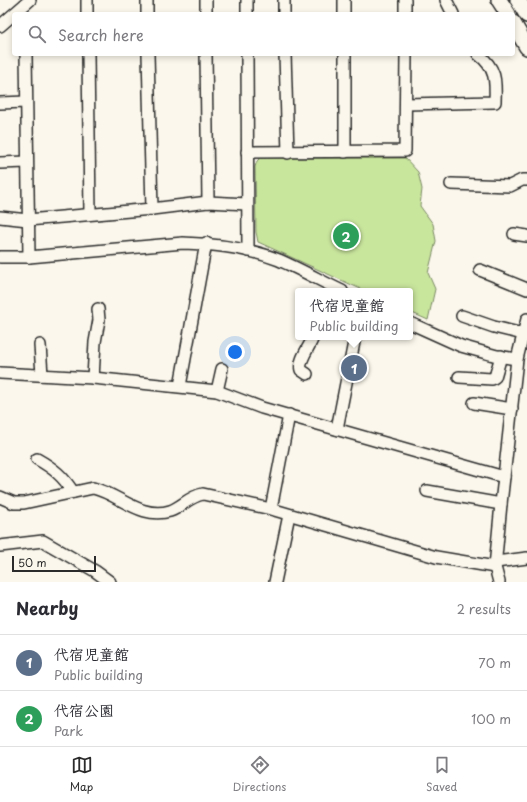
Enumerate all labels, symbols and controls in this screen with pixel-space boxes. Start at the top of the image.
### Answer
search box [12,12,515,56]
icon: search [26,23,48,45]
text: Search here [58,23,144,46]
pin: 2 [333,221,359,251]
popup [295,288,413,340]
text: 代宿児童館 [310,293,385,316]
text: Public building [310,316,399,335]
your location [225,342,245,362]
pin: 1 [341,353,367,383]
scale bar [12,554,96,573]
text: 50 m [18,554,47,571]
text: Nearby [16,595,78,621]
text: 2 results [457,599,511,618]
text: 代宿児童館 [54,642,129,665]
text: 1 [26,653,32,672]
text: 70 m [478,653,511,672]
text: Public building [54,665,143,684]
text: 代宿公園 [54,698,114,721]
text: 2 [24,709,34,728]
text: 100 m [471,709,511,728]
text: Park [54,721,83,740]
tab: Map [70,754,93,795]
tab: Directions [233,754,286,795]
tab: Saved [426,754,457,795]

